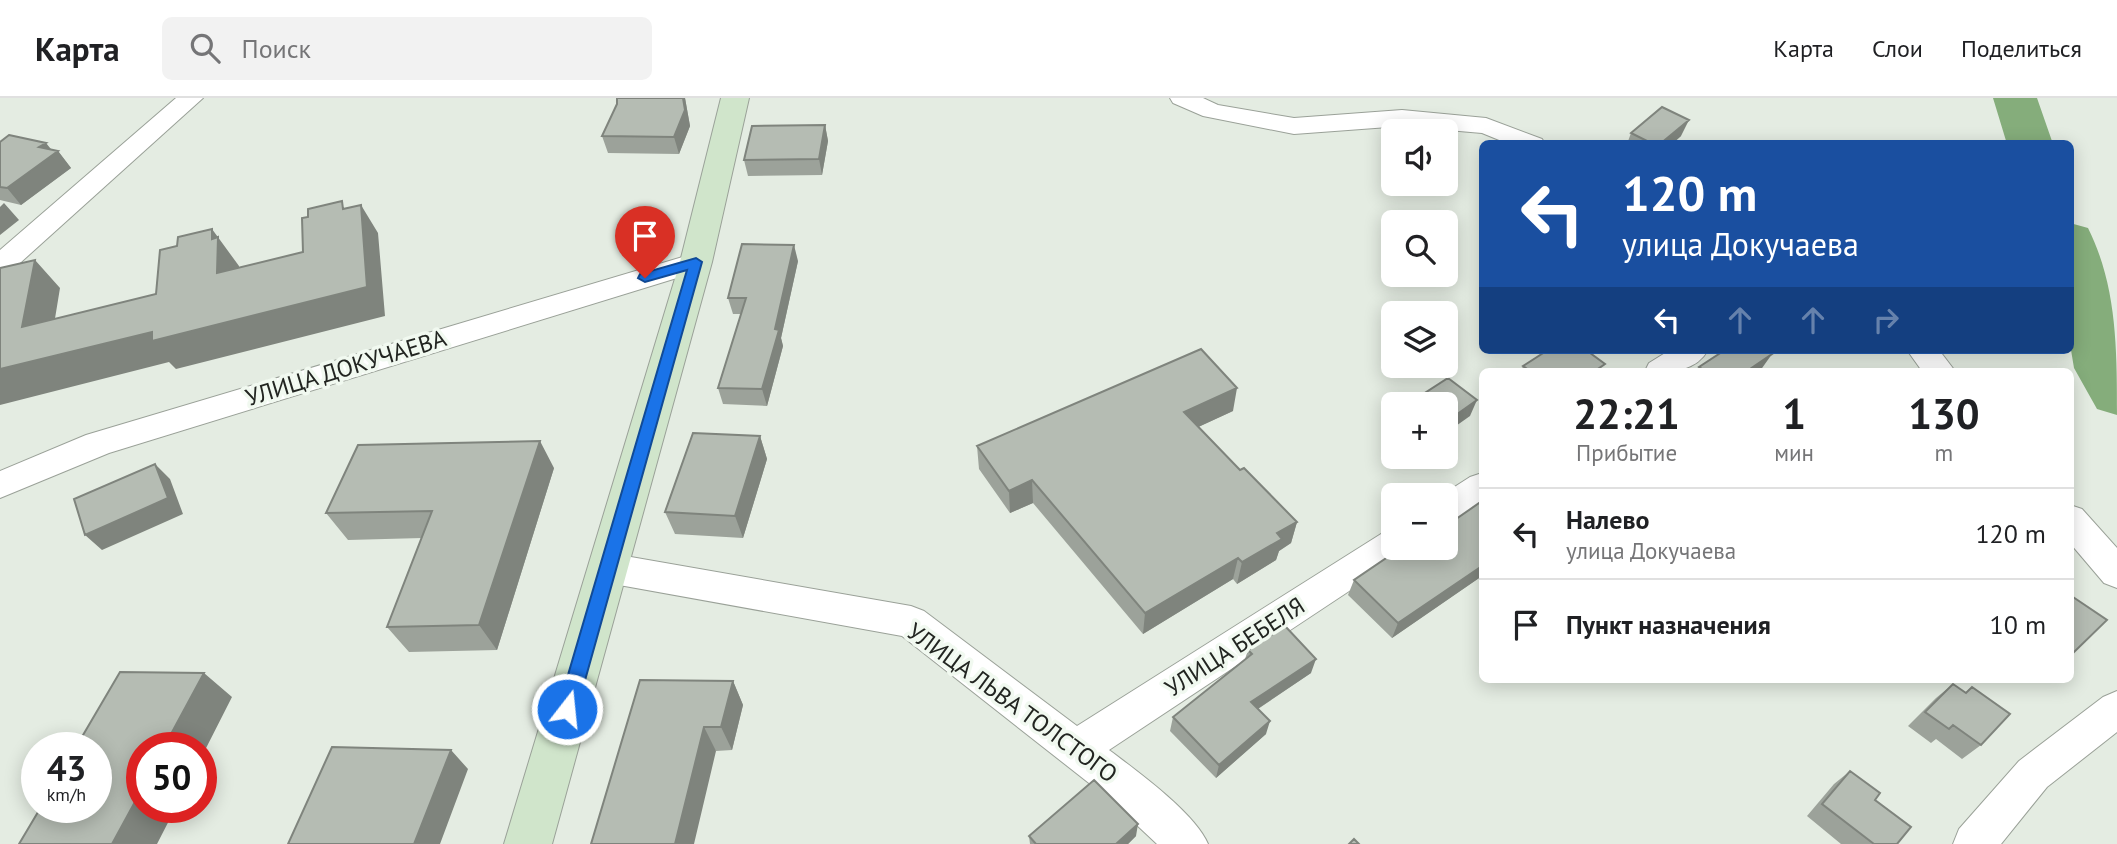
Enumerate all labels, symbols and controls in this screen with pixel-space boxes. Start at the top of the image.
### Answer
search box [162,17,652,80]
text: Карта [35,27,120,70]
icon: search [186,29,224,67]
text: Поиск [242,32,311,65]
text: Карта [1773,33,1834,64]
text: Слои [1872,33,1923,64]
text: Поделиться [1961,33,2082,64]
map controls [1381,119,1458,560]
button: sound [1381,119,1458,196]
text: 120 m [1622,161,1757,225]
icon: left [1507,168,1598,259]
pin [615,206,675,278]
button: search [1381,210,1458,287]
icon: arrive [626,217,664,255]
text: улица Докучаева [1622,223,1859,265]
button: layers [1381,301,1458,378]
icon: left [1648,301,1686,339]
icon: ahead [1721,301,1759,339]
icon: ahead [1794,301,1832,339]
icon: right [1867,301,1905,339]
street label: УЛИЦА ДОКУЧАЕВА [242,322,450,413]
text: 22:21 [1573,386,1680,441]
text: 1 [1782,386,1806,441]
text: 130 [1908,386,1980,441]
button: + [1381,392,1458,469]
text: Прибытие [1576,438,1677,467]
text: мин [1774,438,1814,467]
text: m [1935,438,1953,467]
button: − [1381,483,1458,560]
text: Налево [1566,503,1650,536]
icon: left [1507,515,1545,553]
text: 120 m [1975,517,2046,550]
text: улица Докучаева [1566,536,1736,565]
street label: УЛИЦА БЕБЕЛЯ [1159,590,1311,703]
icon: arrive [1507,606,1545,644]
text: Пункт назначения [1566,608,1771,641]
text: 10 m [1990,608,2046,641]
street label: УЛИЦА ЛЬВА ТОЛСТОГО [901,616,1124,789]
position arrow [530,672,604,746]
speed limit sign: 50 [126,732,217,823]
text: 43 [47,745,86,791]
text: km/h [47,783,86,806]

